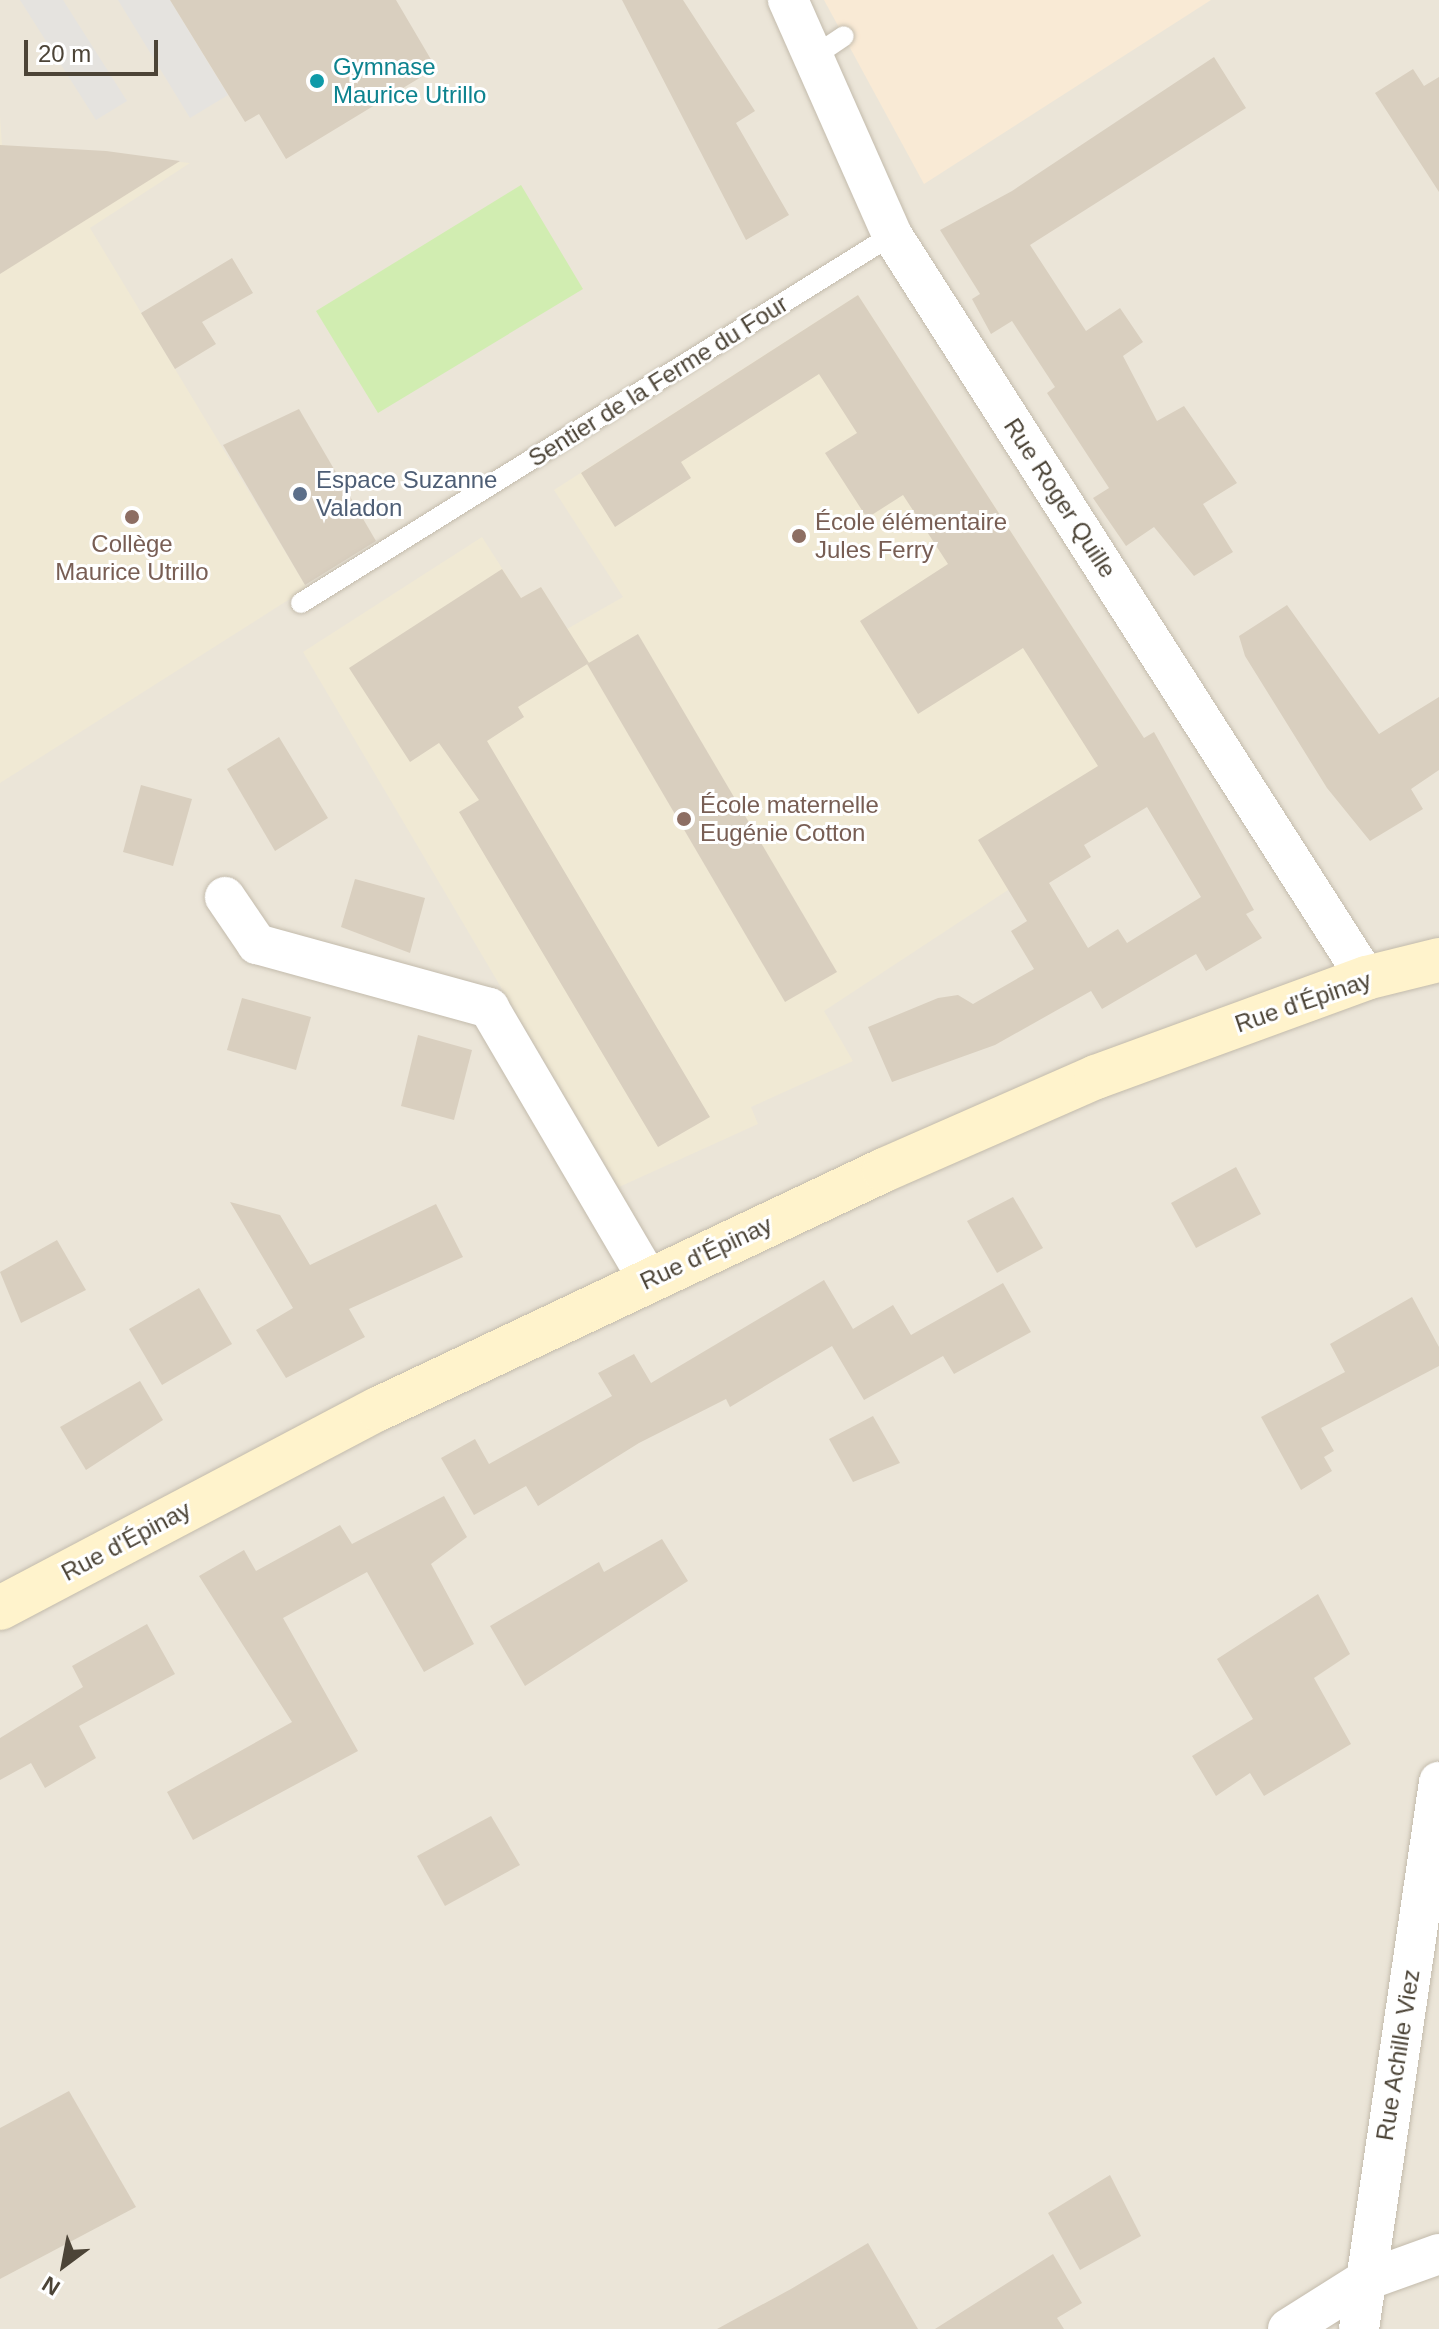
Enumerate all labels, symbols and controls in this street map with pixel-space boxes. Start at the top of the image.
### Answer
scale bar [28,24,162,74]
text: 20 m [38,40,91,67]
place label: Gymnase Maurice Utrillo [333,53,486,109]
marker: Gymnase Maurice Utrillo [308,72,326,90]
street label: Sentier de la Ferme du Four [523,289,793,473]
street label: Rue Roger Quille [998,413,1122,583]
place label: Espace Suzanne Valadon [316,466,497,522]
marker: Espace Suzanne Valadon [291,485,309,503]
marker: Collège Maurice Utrillo [123,508,141,526]
place label: École élémentaire Jules Ferry [815,508,1007,564]
marker: École élémentaire Jules Ferry [790,527,808,545]
place label: Collège Maurice Utrillo [55,530,209,586]
place label: École maternelle Eugénie Cotton [700,791,879,847]
marker: École maternelle Eugénie Cotton [675,810,693,828]
street label: Rue d'Épinay [1231,965,1375,1039]
street label: Rue d'Épinay [636,1210,776,1296]
street label: Rue d'Épinay [57,1495,195,1587]
street label: Rue Achille Viez [1370,1967,1426,2143]
north arrow [24,2225,104,2305]
text: N [38,2271,64,2301]

